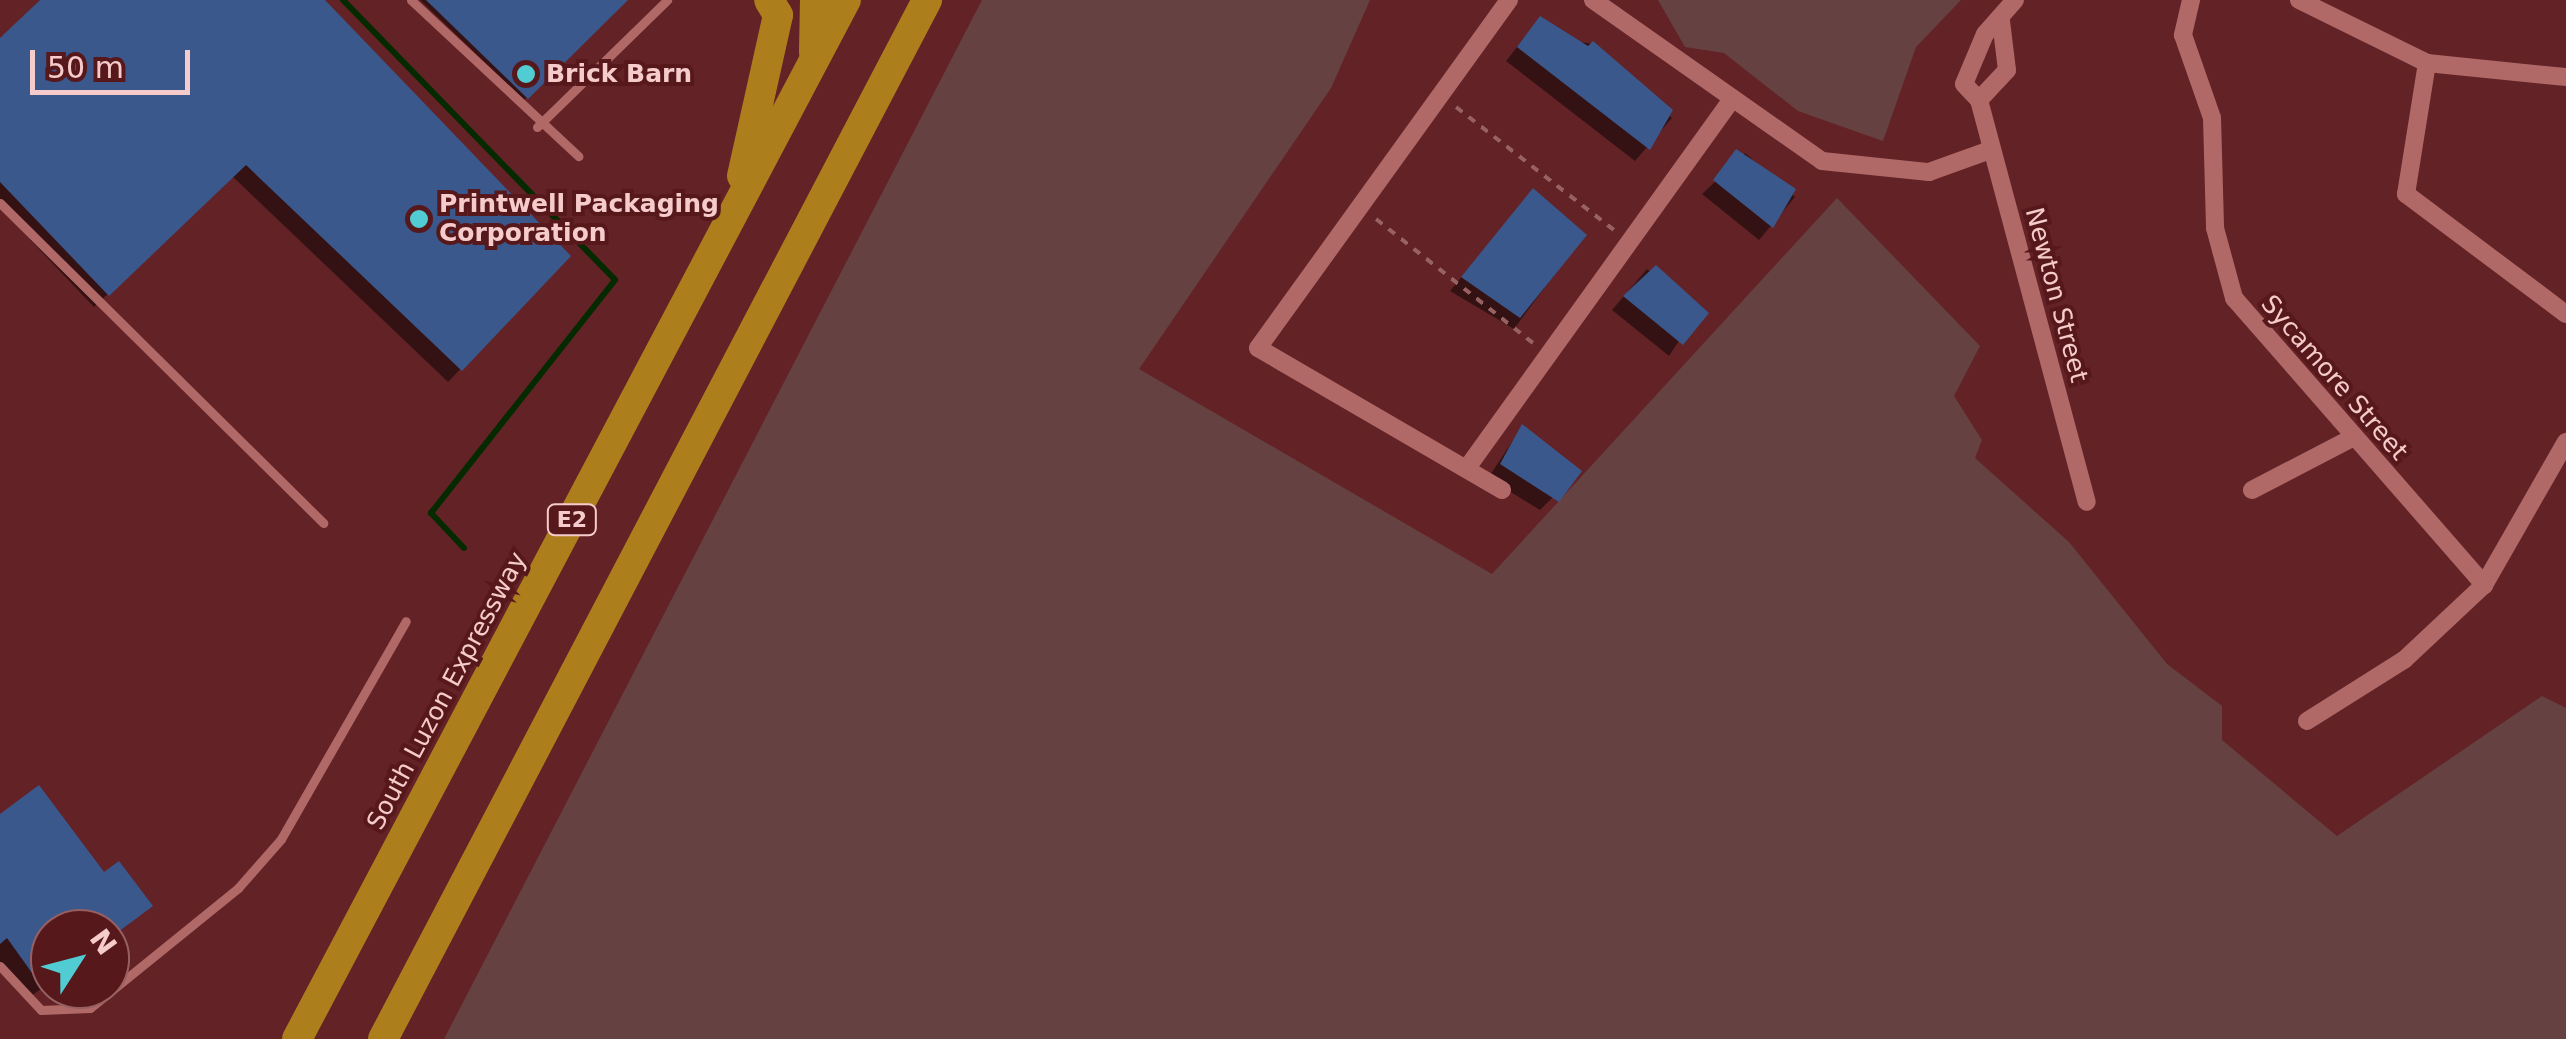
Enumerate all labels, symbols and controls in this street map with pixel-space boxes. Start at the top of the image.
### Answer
scale bar [35,30,195,92]
text: 50 m [47,50,124,85]
place label: Brick Barn [546,59,692,89]
marker: Brick Barn [515,63,537,85]
place label: Printwell Packaging Corporation [439,190,719,249]
street label: Newton Street [2018,204,2094,386]
marker: Printwell Packaging Corporation [408,208,430,230]
street label: Sycamore Street [2254,290,2414,466]
road number: E2 [544,503,600,537]
street label: South Luzon Expressway [361,547,533,835]
north arrow [30,909,130,1009]
text: N [83,923,123,961]

